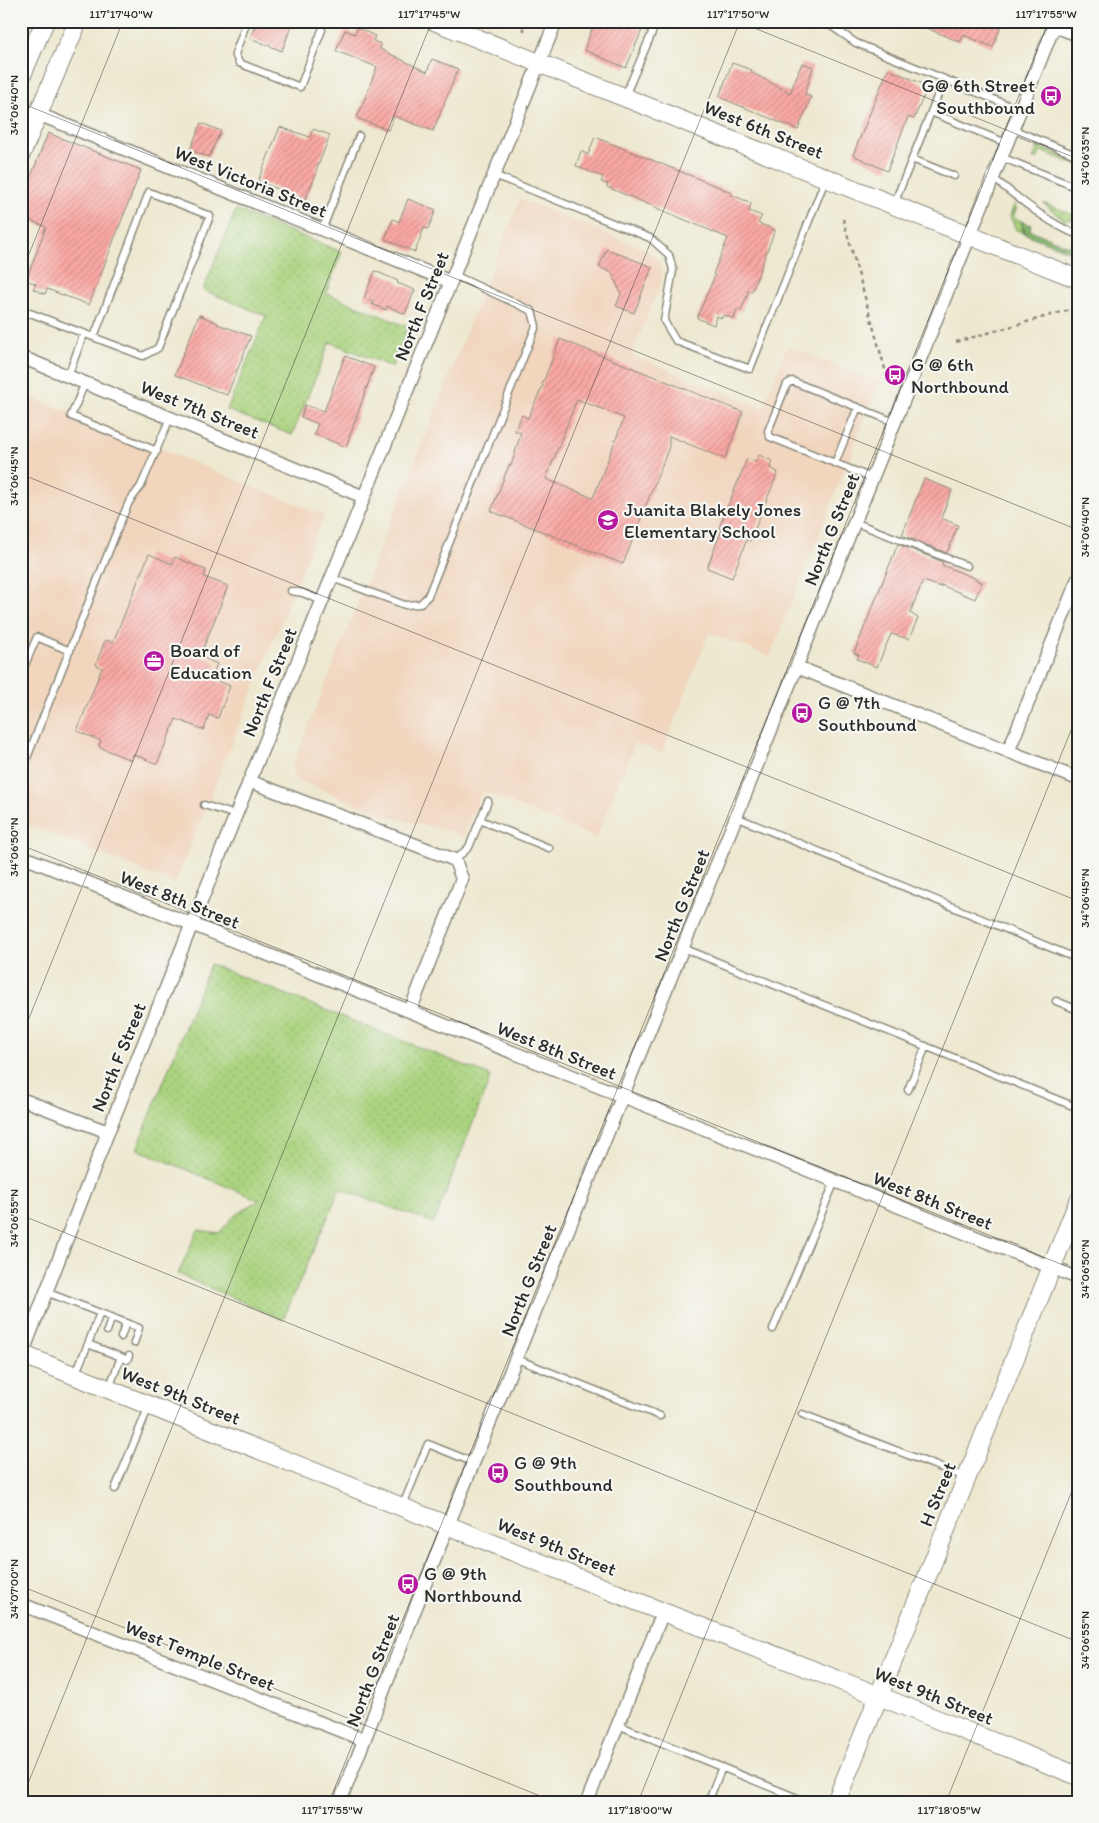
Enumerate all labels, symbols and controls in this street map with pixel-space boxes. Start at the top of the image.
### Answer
text: 117°17'40"W [89,7,153,21]
text: 117°17'45"W [398,7,460,21]
text: 117°17'50"W [707,7,769,21]
text: 117°17'55"W [1015,7,1077,21]
place label: G@ 6th Street Southbound [922,74,1035,119]
text: 34°06'40"N [7,75,21,135]
bus stop icon: G@ 6th Street Southbound [1039,84,1063,108]
street label: West 6th Street [701,95,827,164]
text: 34°06'35"N [1078,127,1092,185]
street label: West Victoria Street [171,140,331,223]
street label: North F Street [389,248,454,364]
place label: G @ 6th Northbound [911,353,1010,398]
bus stop icon: G @ 6th Northbound [883,363,907,387]
street label: West 7th Street [137,375,263,444]
text: 34°06'45"N [7,446,21,506]
street label: North G Street [798,470,864,589]
text: 34°06'40"N [1078,497,1092,557]
place label: Juanita Blakely Jones Elementary School [624,498,801,543]
school or university icon: Juanita Blakely Jones Elementary School [596,508,620,532]
street label: North F Street [237,624,302,740]
place label: Board of Education [170,639,252,684]
office icon: Board of Education [142,649,166,673]
place label: G @ 7th Southbound [818,691,917,736]
bus stop icon: G @ 7th Southbound [790,701,814,725]
text: 34°06'50"N [7,817,21,877]
street label: North G Street [648,846,714,965]
street label: West 8th Street [117,865,243,934]
text: 34°06'45"N [1078,868,1092,928]
street label: North F Street [86,999,151,1115]
street label: West 8th Street [494,1016,620,1085]
street label: West 8th Street [870,1166,996,1235]
text: 34°06'55"N [7,1189,21,1247]
street label: North G Street [495,1221,561,1340]
text: 34°06'50"N [1078,1239,1092,1299]
street label: West 9th Street [118,1361,244,1430]
place label: G @ 9th Southbound [514,1451,613,1496]
street label: H Street [914,1459,961,1530]
bus stop icon: G @ 9th Southbound [486,1461,510,1485]
street label: West 9th Street [494,1512,620,1581]
text: 34°07'00"N [7,1559,21,1619]
place label: G @ 9th Northbound [424,1562,523,1607]
bus stop icon: G @ 9th Northbound [396,1572,420,1596]
street label: North G Street [340,1610,405,1730]
text: 34°06'55"N [1078,1611,1092,1669]
street label: West Temple Street [122,1615,278,1696]
street label: West 9th Street [871,1661,997,1730]
text: 117°17'55"W [301,1803,363,1817]
text: 117°18'00"W [608,1803,672,1817]
text: 117°18'05"W [917,1803,981,1817]

